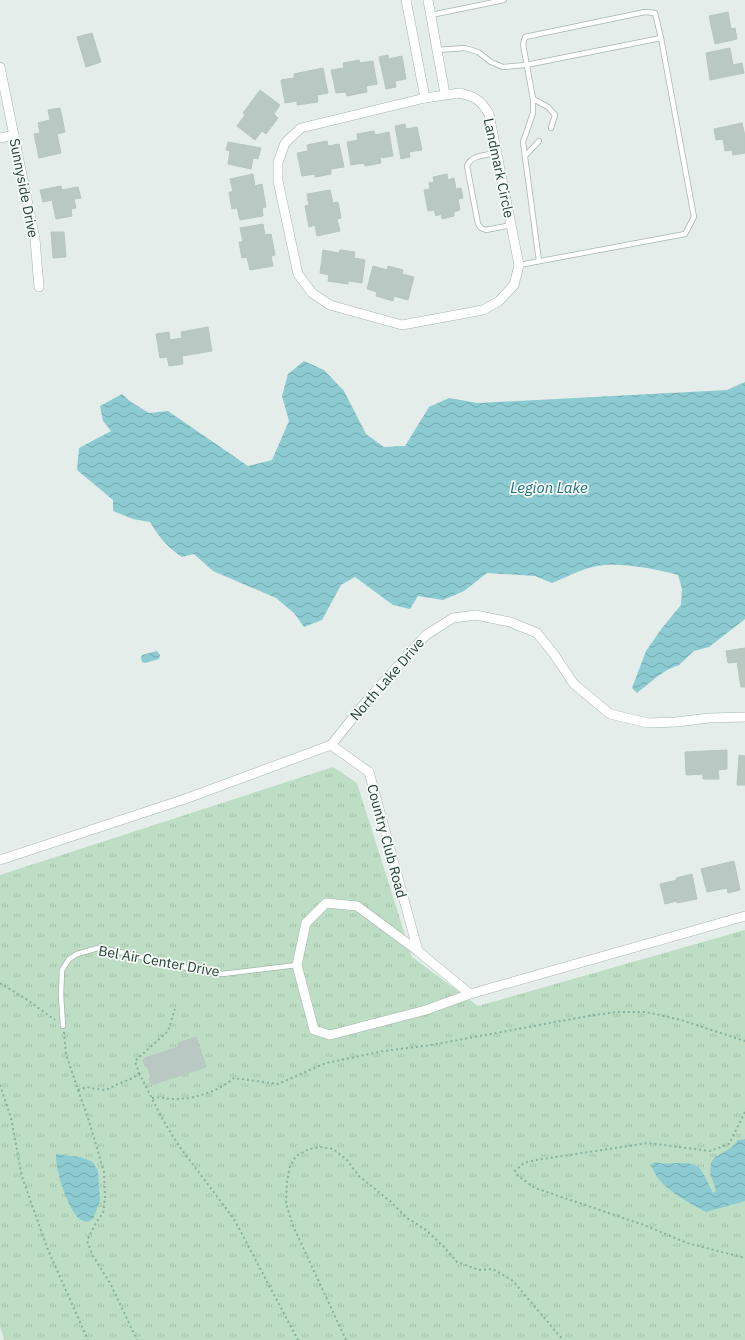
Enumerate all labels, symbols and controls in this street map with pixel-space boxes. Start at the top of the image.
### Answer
street label: Landmark Circle [480,116,518,220]
street label: Sunnyside Drive [6,137,43,239]
water label: Legion Lake [510,478,588,497]
street label: North Lake Drive [346,634,428,724]
street label: Country Club Road [363,782,411,900]
street label: Bel Air Center Drive [97,941,221,981]

